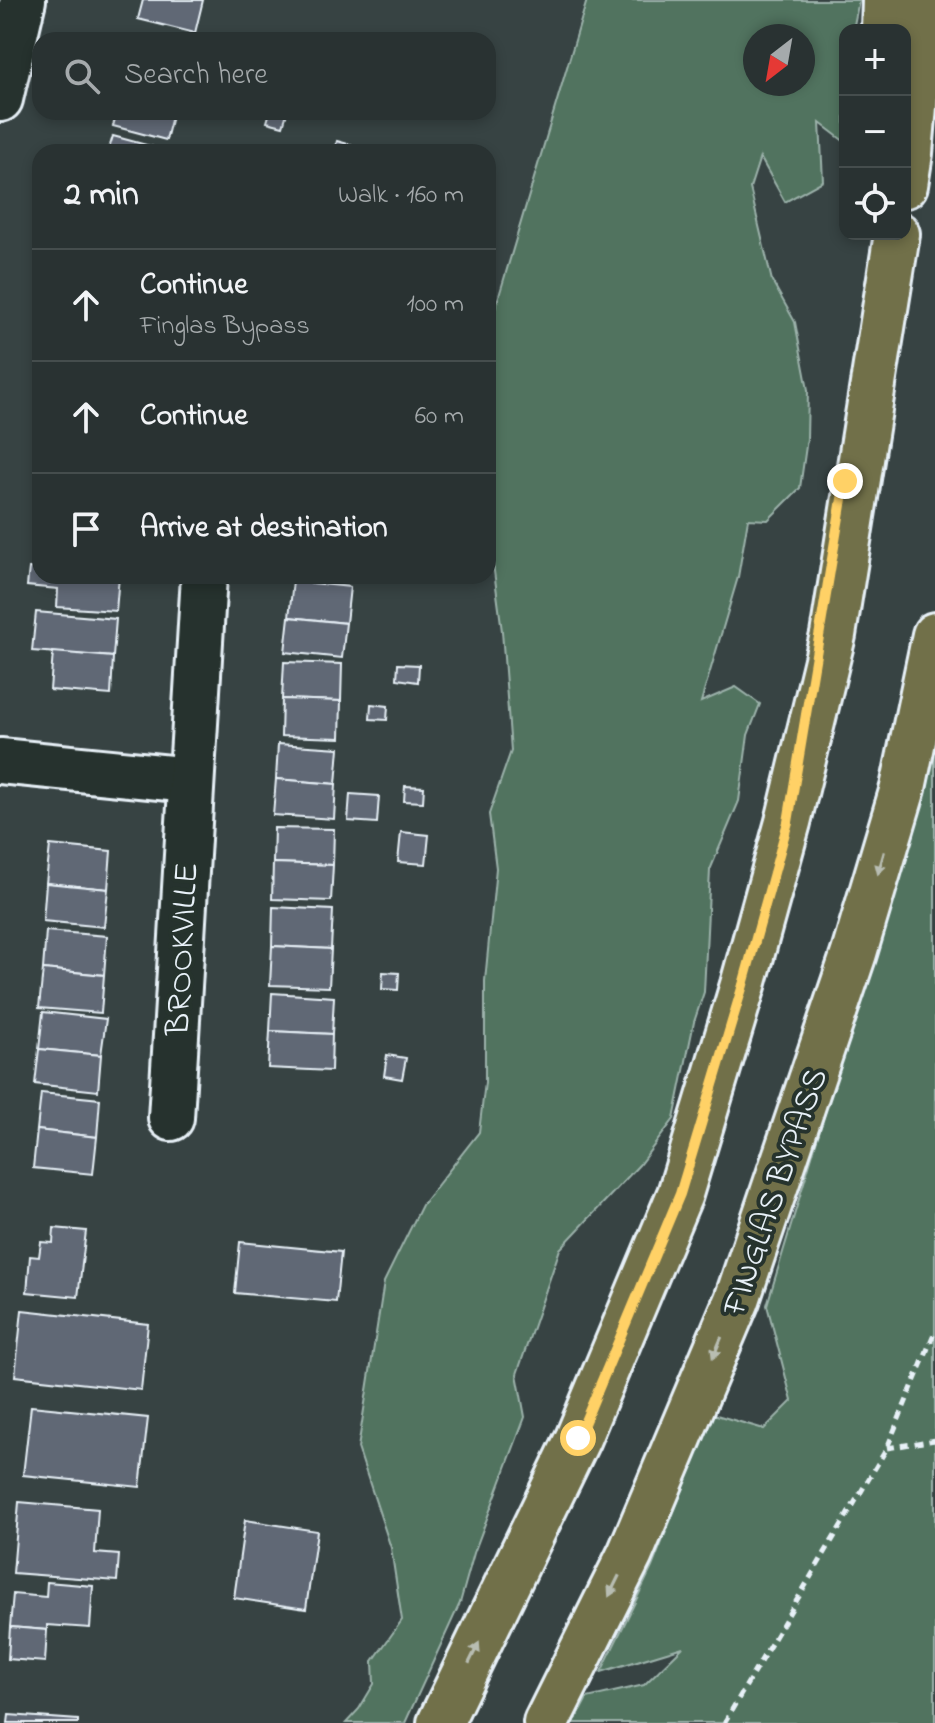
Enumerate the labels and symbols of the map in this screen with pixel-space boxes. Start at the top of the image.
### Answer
north arrow [743,24,815,96]
route end [827,463,863,499]
one-way arrow [874,851,887,875]
street label: BROOKVILLE [154,862,213,1038]
street label: FINGLAS BYPASS [711,1062,843,1324]
one-way arrow [710,1336,723,1360]
route start [560,1420,596,1456]
one-way arrow [607,1575,621,1598]
one-way arrow [467,1641,481,1664]

